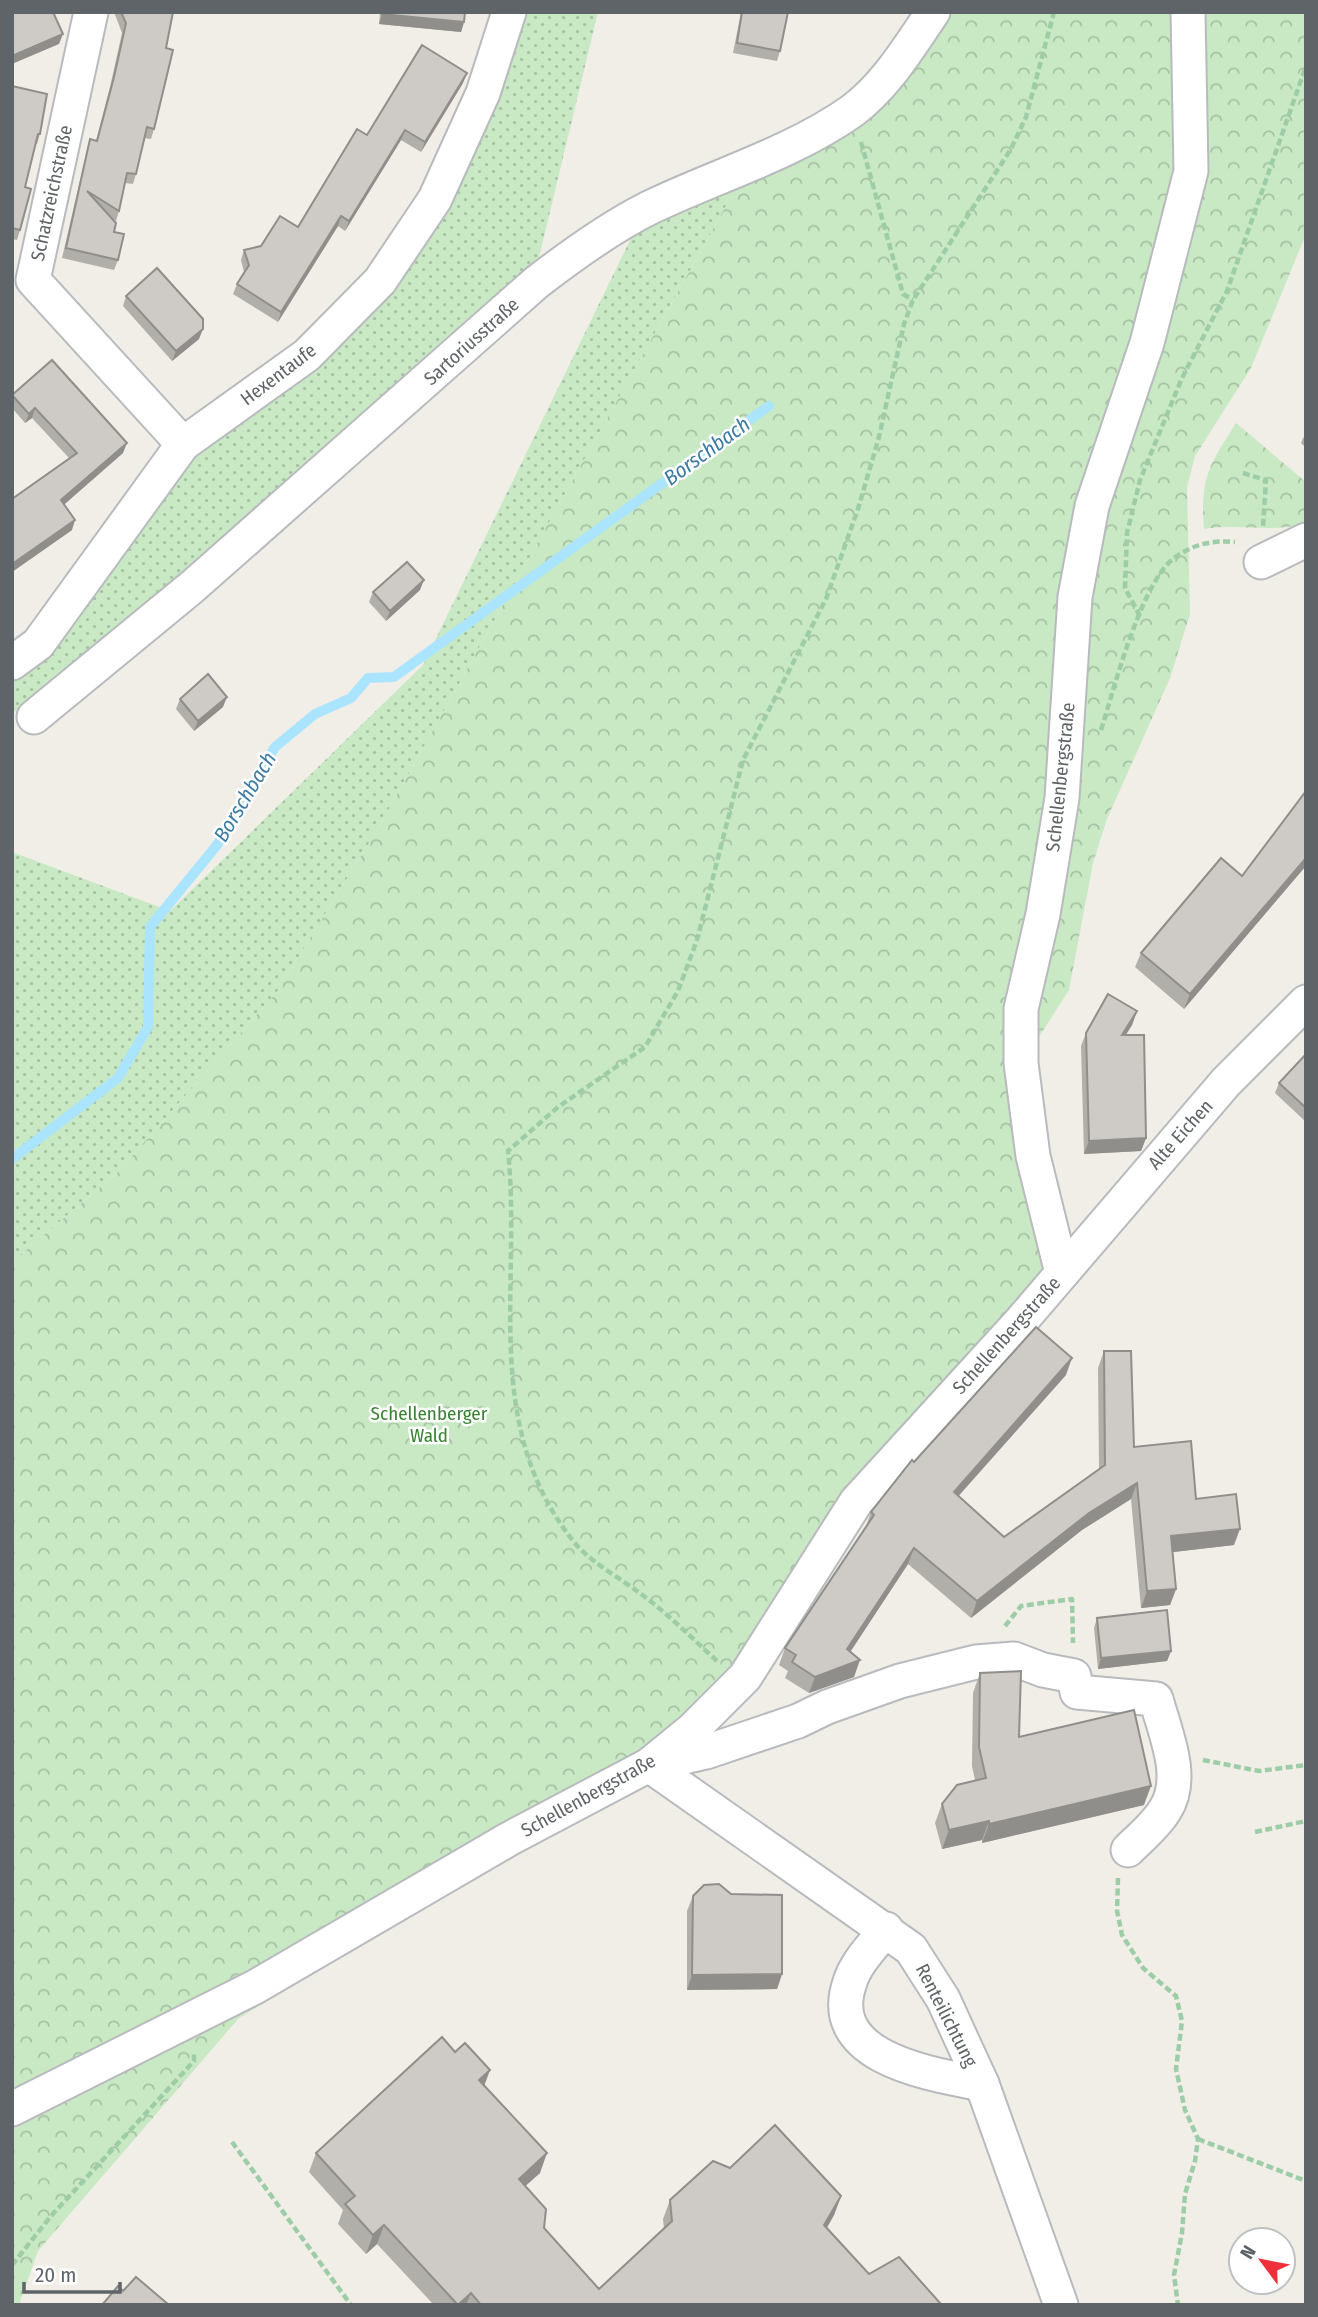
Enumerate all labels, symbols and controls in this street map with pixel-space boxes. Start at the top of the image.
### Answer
street label: Schatzreichstraße [26,123,77,263]
street label: Sartoriusstraße [419,293,524,390]
street label: Hexentaufe [236,339,321,410]
water label: Borschbach [659,411,755,491]
street label: Schellenbergstraße [1041,701,1080,853]
water label: Borschbach [208,747,282,847]
street label: Alte Eichen [1143,1095,1218,1174]
street label: Schellenbergstraße [948,1272,1065,1399]
park label: Schellenberger Wald [371,1402,488,1447]
street label: Schellenbergstraße [517,1749,659,1842]
street label: Renteilichtung [911,1960,982,2071]
north arrow [1227,2226,1297,2296]
text: N [1235,2241,1261,2263]
scale bar [24,2250,121,2294]
text: 20 m [35,2262,76,2288]

